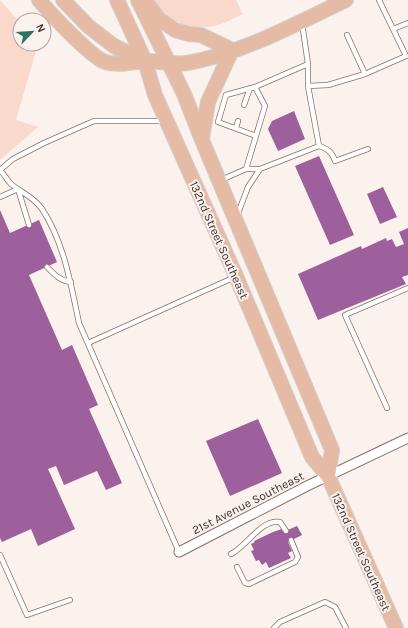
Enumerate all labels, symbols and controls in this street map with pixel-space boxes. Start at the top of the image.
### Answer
north arrow [12,12,52,52]
text: N [33,22,48,34]
street label: 132nd Street Southeast [187,179,252,301]
street label: 21st Avenue Southeast [190,469,307,537]
street label: 132nd Street Southeast [329,491,394,613]

